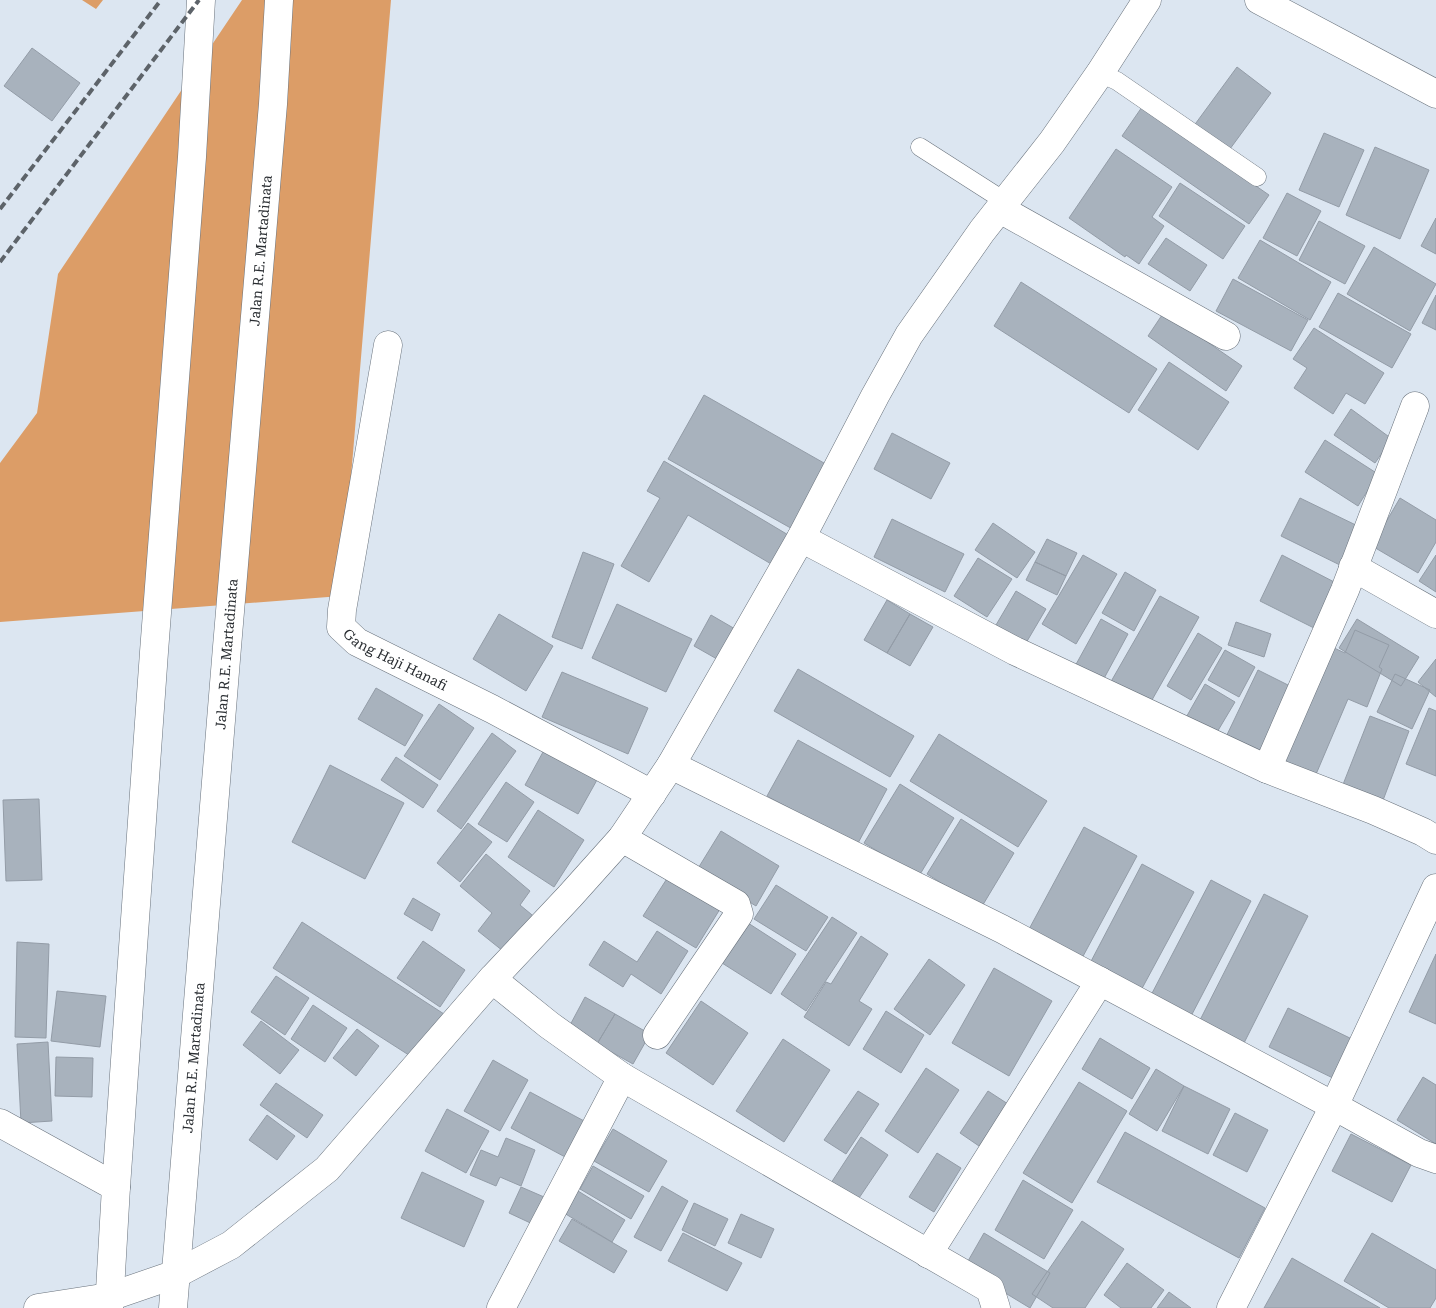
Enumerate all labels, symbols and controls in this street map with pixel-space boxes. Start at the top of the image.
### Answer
street label: Jalan R.E. Martadinata [246,174,275,327]
street label: Jalan R.E. Martadinata [212,578,241,730]
street label: Gang Haji Hanafi [340,625,451,694]
street label: Jalan R.E. Martadinata [179,981,208,1134]

